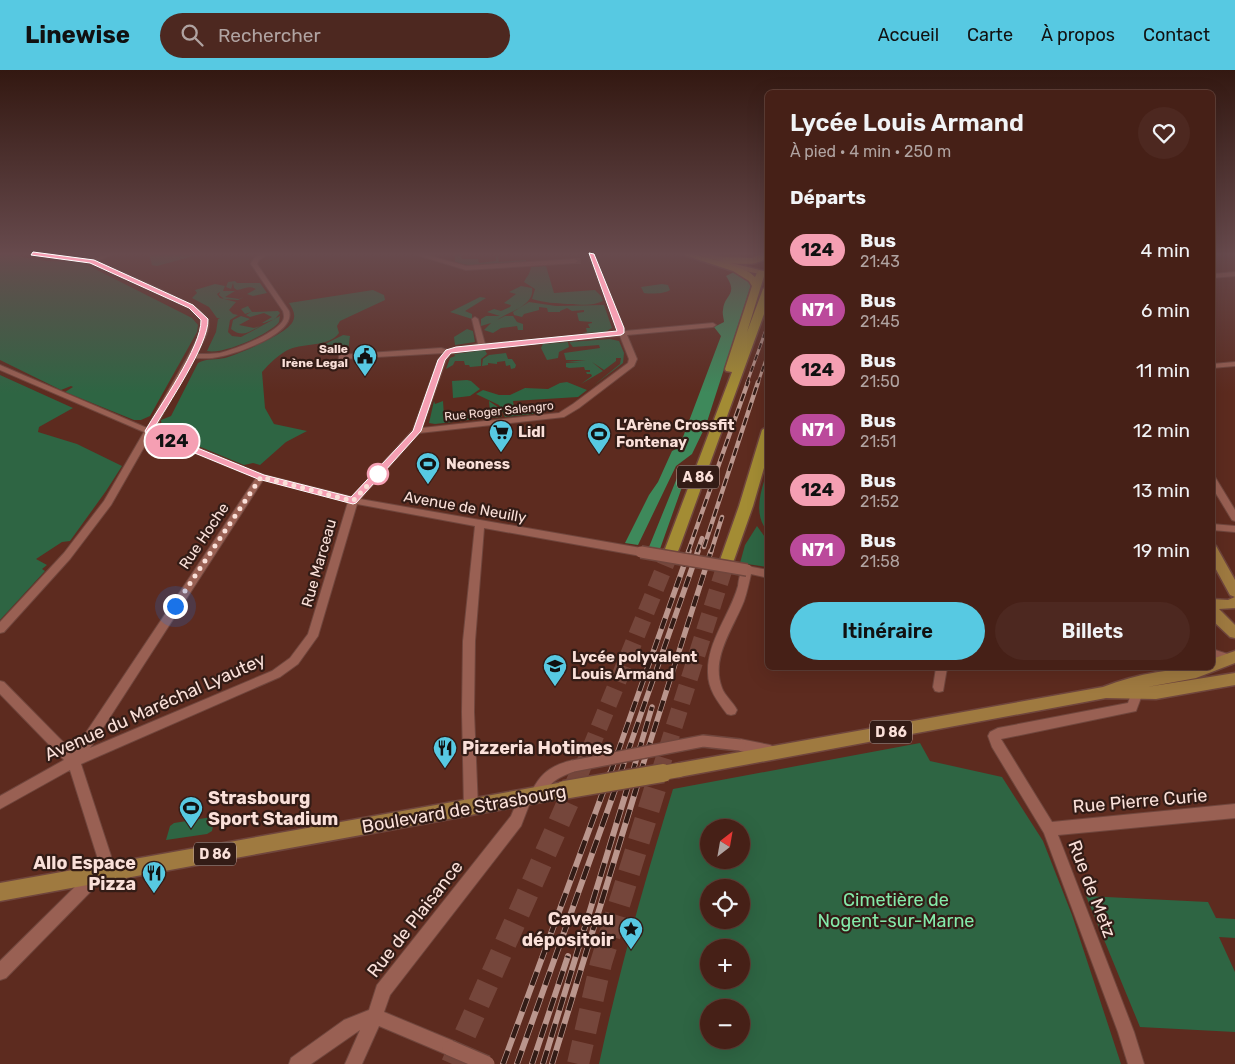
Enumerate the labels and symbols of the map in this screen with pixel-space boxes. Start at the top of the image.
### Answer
place label: Salle Irène Legal [282,342,348,370]
public building icon: Salle Irène Legal [352,343,378,377]
street label: Rue Roger Salengro [444,398,555,424]
place label: L’Arène Crossfit Fontenay [616,416,735,451]
supermarket icon: Lidl [488,419,514,453]
sports icon: L’Arène Crossfit Fontenay [586,421,612,455]
place label: Lidl [518,423,545,441]
line badge: 124 [143,425,201,457]
sports icon: Neoness [415,451,441,485]
place label: Neoness [446,455,510,473]
unlabelled marker [367,463,389,485]
road number: A 86 [677,466,719,488]
street label: Avenue de Neuilly [402,487,528,527]
street label: Rue Hoche [175,499,233,573]
street label: Rue Marceau [298,517,340,609]
your location [163,594,188,619]
street label: Avenue du Maréchal Lyautey [41,648,269,766]
place label: Lycée polyvalent Louis Armand [572,648,697,683]
school or university icon: Lycée polyvalent Louis Armand [542,653,568,687]
road number: D 86 [870,720,912,744]
restaurant icon: Pizzeria Hotimes [432,735,458,769]
place label: Pizzeria Hotimes [462,737,613,759]
street label: Boulevard de Strasbourg [360,780,568,838]
street label: Rue Pierre Curie [1072,784,1208,818]
place label: Strasbourg Sport Stadium [208,787,338,830]
sports icon: Strasbourg Sport Stadium [178,795,204,829]
north arrow [700,819,750,869]
street label: Rue de Metz [1063,837,1121,941]
road number: D 86 [194,842,236,866]
place label: Allo Espace Pizza [33,852,136,895]
street label: Rue de Plaisance [362,856,468,982]
restaurant icon: Allo Espace Pizza [141,860,167,894]
park label: Cimetière de Nogent-sur-Marne [818,889,974,932]
place label: Caveau dépositoir [522,908,614,951]
place icon: Caveau dépositoir [618,916,644,950]

